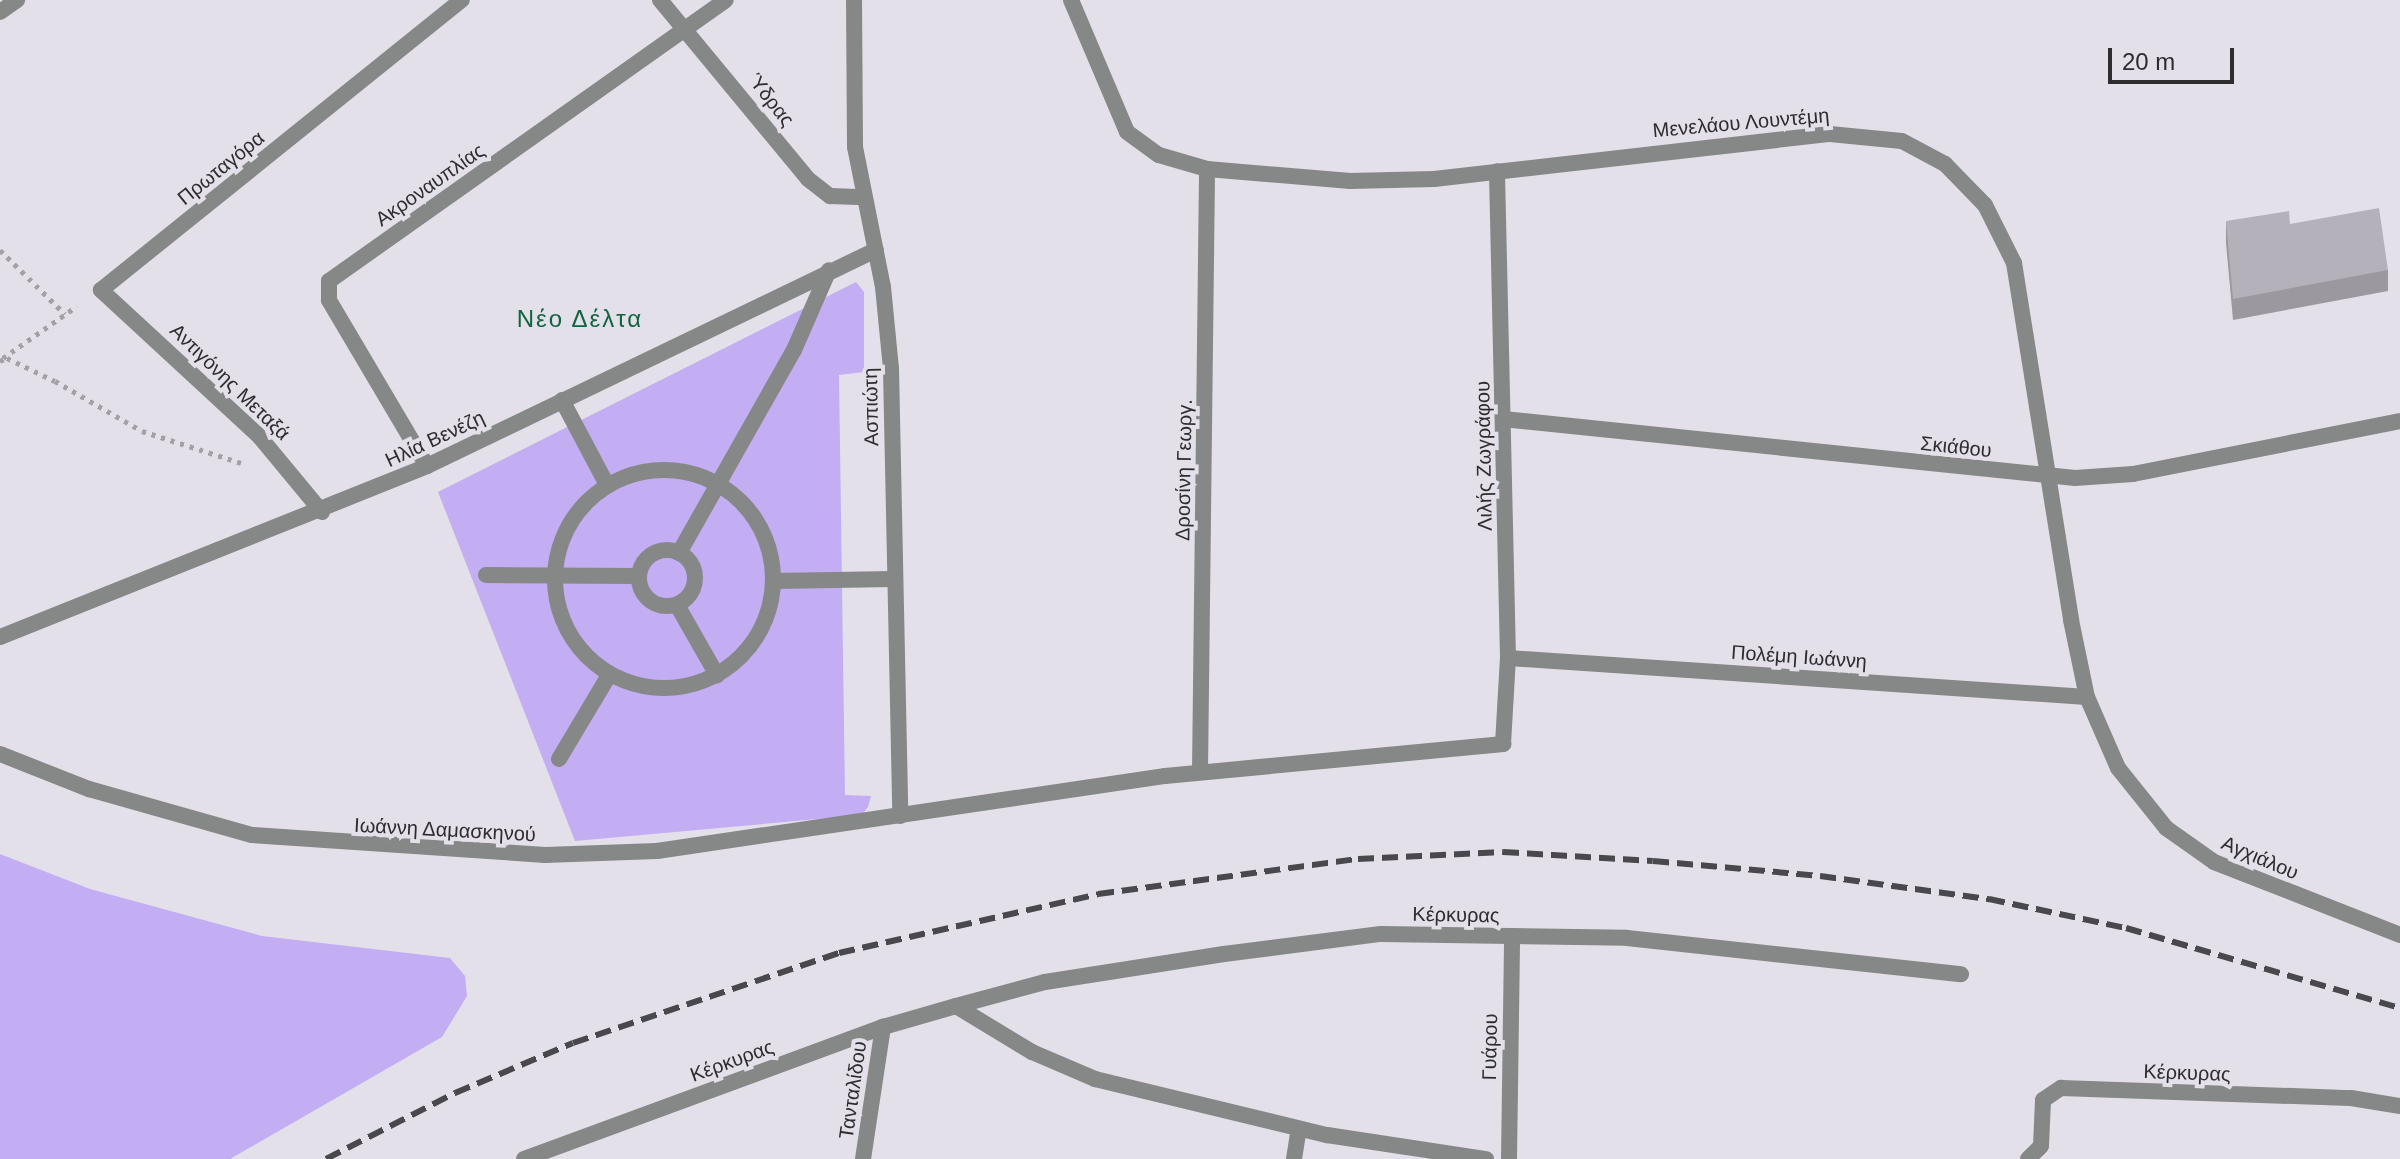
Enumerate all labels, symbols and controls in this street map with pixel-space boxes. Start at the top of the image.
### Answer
scale bar [2112,32,2238,82]
text: 20 m [2122,48,2175,75]
street label: Ύδρας [743,69,799,131]
street label: Μενελάου Λουντέμη [1651,103,1831,143]
street label: Πρωταγόρα [173,126,269,210]
street label: Ακροναυπλίας [371,139,489,231]
district label: Νέο Δέλτα [516,305,644,333]
street label: Αντιγόνης Μεταξά [165,319,295,445]
street label: Ασπιώτη [858,368,884,446]
street label: Λιλής Ζωγράφου [1471,381,1497,531]
street label: Δροσίνη Γεωργ. [1171,399,1197,541]
street label: Ηλία Βενέζη [382,406,488,472]
street label: Σκιάθου [1919,431,1993,463]
street label: Πολέμη Ιωάννη [1730,640,1868,674]
street label: Ιωάννη Δαμασκηνού [353,813,537,847]
street label: Αγχιάλου [2218,831,2302,885]
street label: Κέρκυρας [1412,902,1500,928]
street label: Γυάρου [1477,1013,1503,1081]
street label: Κέρκυρας [687,1035,777,1087]
street label: Τανταλίδου [834,1040,872,1140]
street label: Κέρκυρας [2143,1059,2231,1087]

